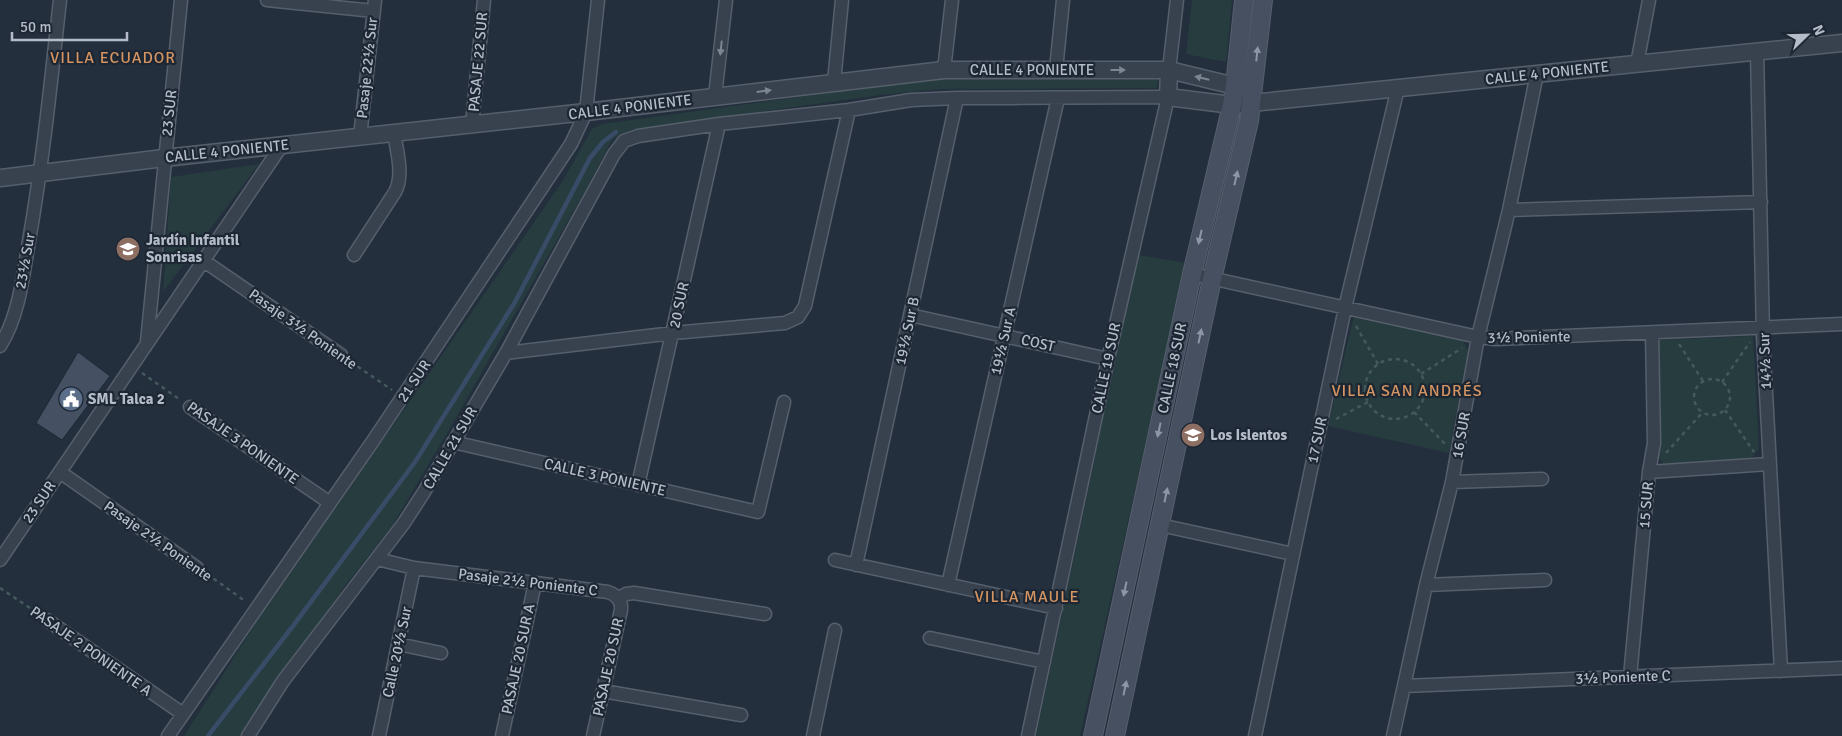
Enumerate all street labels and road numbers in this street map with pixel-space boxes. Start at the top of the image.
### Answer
street label: PASAJE 22 SUR [465,11,491,113]
street label: Pasaje 22½ Sur [353,16,381,120]
street label: CALLE 4 PONIENTE [1484,58,1610,88]
street label: CALLE 4 PONIENTE [970,61,1094,79]
street label: 23 SUR [158,89,180,137]
street label: CALLE 4 PONIENTE [567,90,693,124]
street label: CALLE 4 PONIENTE [164,136,290,166]
street label: 23½ Sur [11,231,39,291]
street label: 20 SUR [665,280,693,330]
street label: Pasaje 3½ Poniente [245,285,361,373]
street label: 19½ Sur B [891,295,923,367]
street label: 19½ Sur A [986,305,1020,377]
street label: CALLE 19 SUR [1088,321,1124,415]
street label: CALLE 18 SUR [1154,321,1190,415]
street label: 3½ Poniente [1487,327,1571,347]
street label: COST [1019,330,1057,356]
street label: 14½ Sur [1755,332,1775,390]
street label: 21 SUR [393,357,435,405]
street label: PASAJE 3 PONIENTE [184,398,302,488]
street label: CALLE 21 SUR [419,404,481,492]
street label: 16 SUR [1448,410,1474,460]
street label: 17 SUR [1303,415,1331,465]
street label: CALLE 3 PONIENTE [542,454,668,500]
street label: 23 SUR [18,478,60,526]
street label: 15 SUR [1635,481,1657,529]
street label: Pasaje 2½ Poniente [100,497,216,585]
street label: Pasaje 2½ Poniente C [457,565,599,599]
street label: PASAJE 2 PONIENTE A [27,602,155,700]
street label: PASAJE 20 SUR A [498,602,538,716]
street label: Calle 20½ Sur [379,604,416,699]
street label: PASAJE 20 SUR [589,616,627,718]
street label: 3½ Poniente C [1575,666,1671,688]

